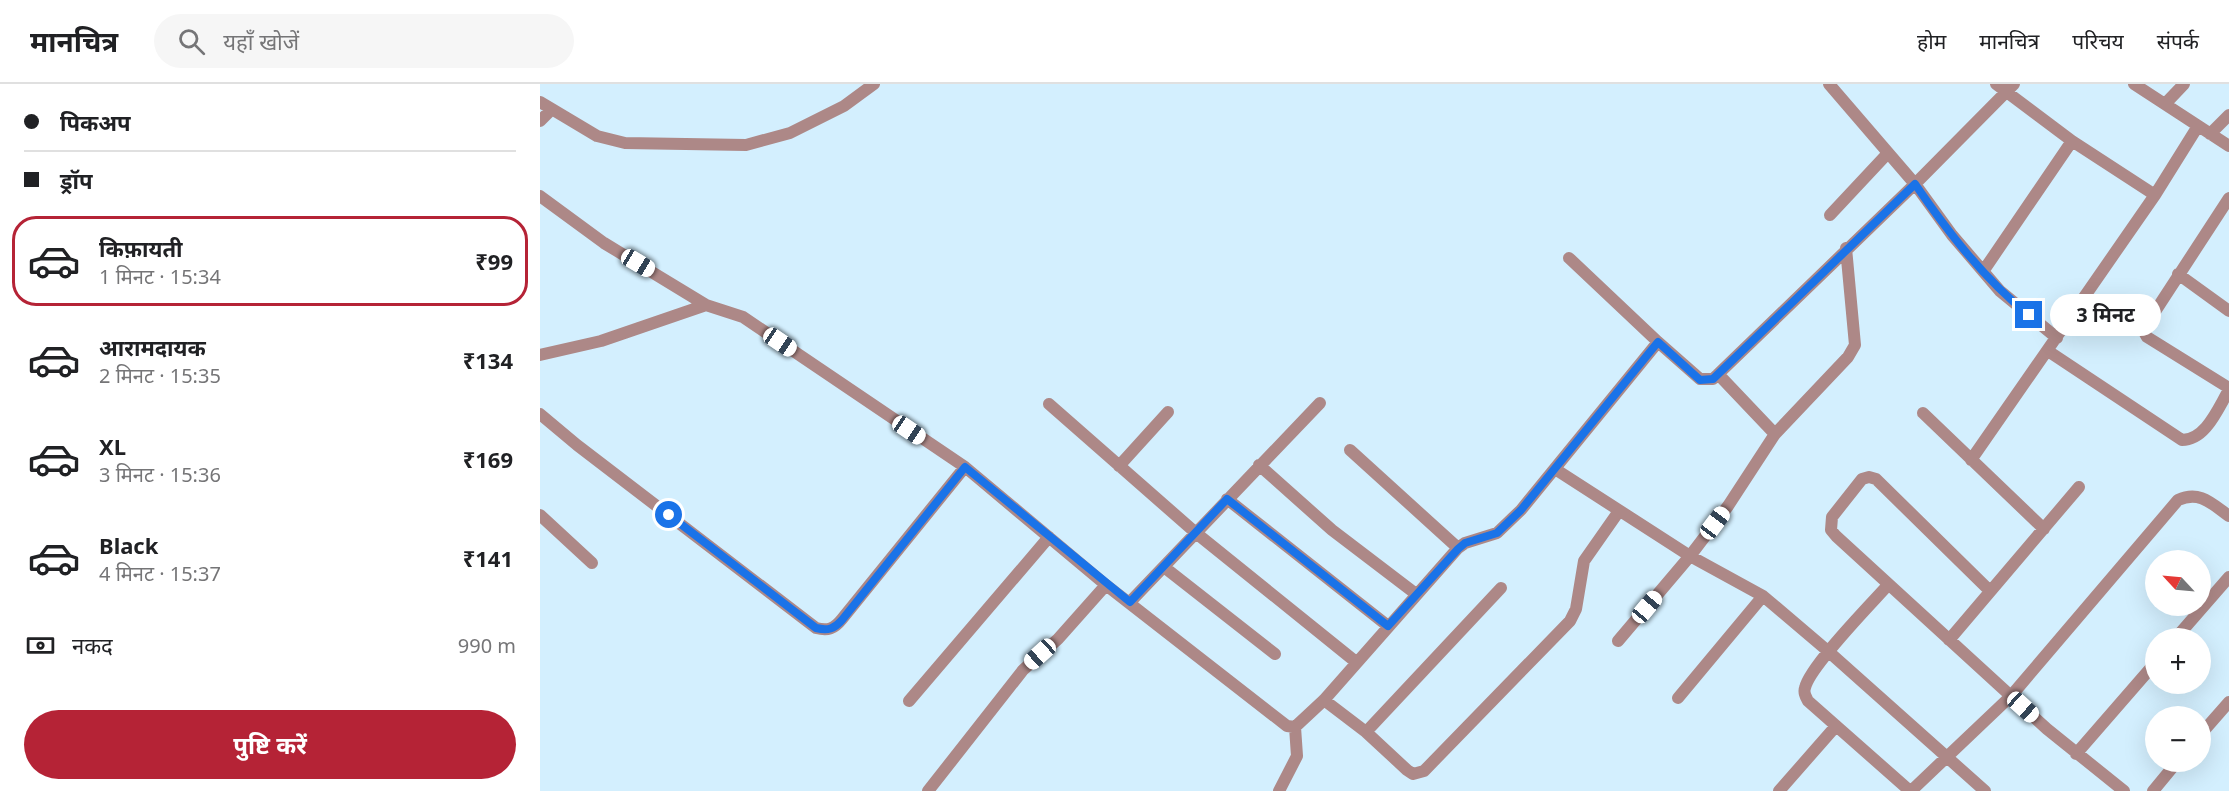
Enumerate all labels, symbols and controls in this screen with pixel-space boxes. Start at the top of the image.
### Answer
search box [154,14,574,68]
text: मानचित्र [30,22,118,60]
icon: search [175,25,208,58]
text: यहाँ खोजें [223,26,299,56]
text: होम [1917,27,1946,55]
text: मानचित्र [1979,27,2039,55]
text: परिचय [2072,27,2124,55]
text: संपर्क [2157,27,2199,55]
text: पिकअप [60,107,131,137]
text: ड्रॉप [60,165,93,195]
text: किफ़ायती [99,233,183,263]
icon: car [27,234,81,288]
text: ₹99 [475,246,513,276]
car [618,246,658,280]
text: 1 मिनट · 15:34 [99,263,221,290]
callout: 3 मिनट [2050,294,2161,336]
route end [2015,301,2042,328]
text: 3 मिनट [2076,301,2135,328]
car [760,324,800,360]
text: आरामदायक [99,332,206,362]
icon: car [27,333,81,387]
text: ₹134 [463,345,513,375]
text: 2 मिनट · 15:35 [99,362,221,389]
car [889,412,929,448]
text: XL [99,431,126,461]
icon: car [27,432,81,486]
text: ₹169 [463,444,513,474]
text: 3 मिनट · 15:36 [99,461,221,488]
route start [655,501,682,528]
car [1697,503,1733,543]
text: Black [99,530,158,560]
icon: car [27,531,81,585]
text: ₹141 [463,543,513,573]
north arrow [2145,550,2211,616]
map controls [2145,550,2211,772]
text: 4 मिनट · 15:37 [99,560,221,587]
car [1629,587,1665,627]
button: + [2145,628,2211,694]
icon: cash [24,629,57,662]
text: नकद [72,630,113,660]
text: 990 m [458,632,516,659]
car [1021,635,1059,673]
car [2004,688,2042,726]
button: − [2145,706,2211,772]
button: पुष्टि करें [24,710,516,779]

